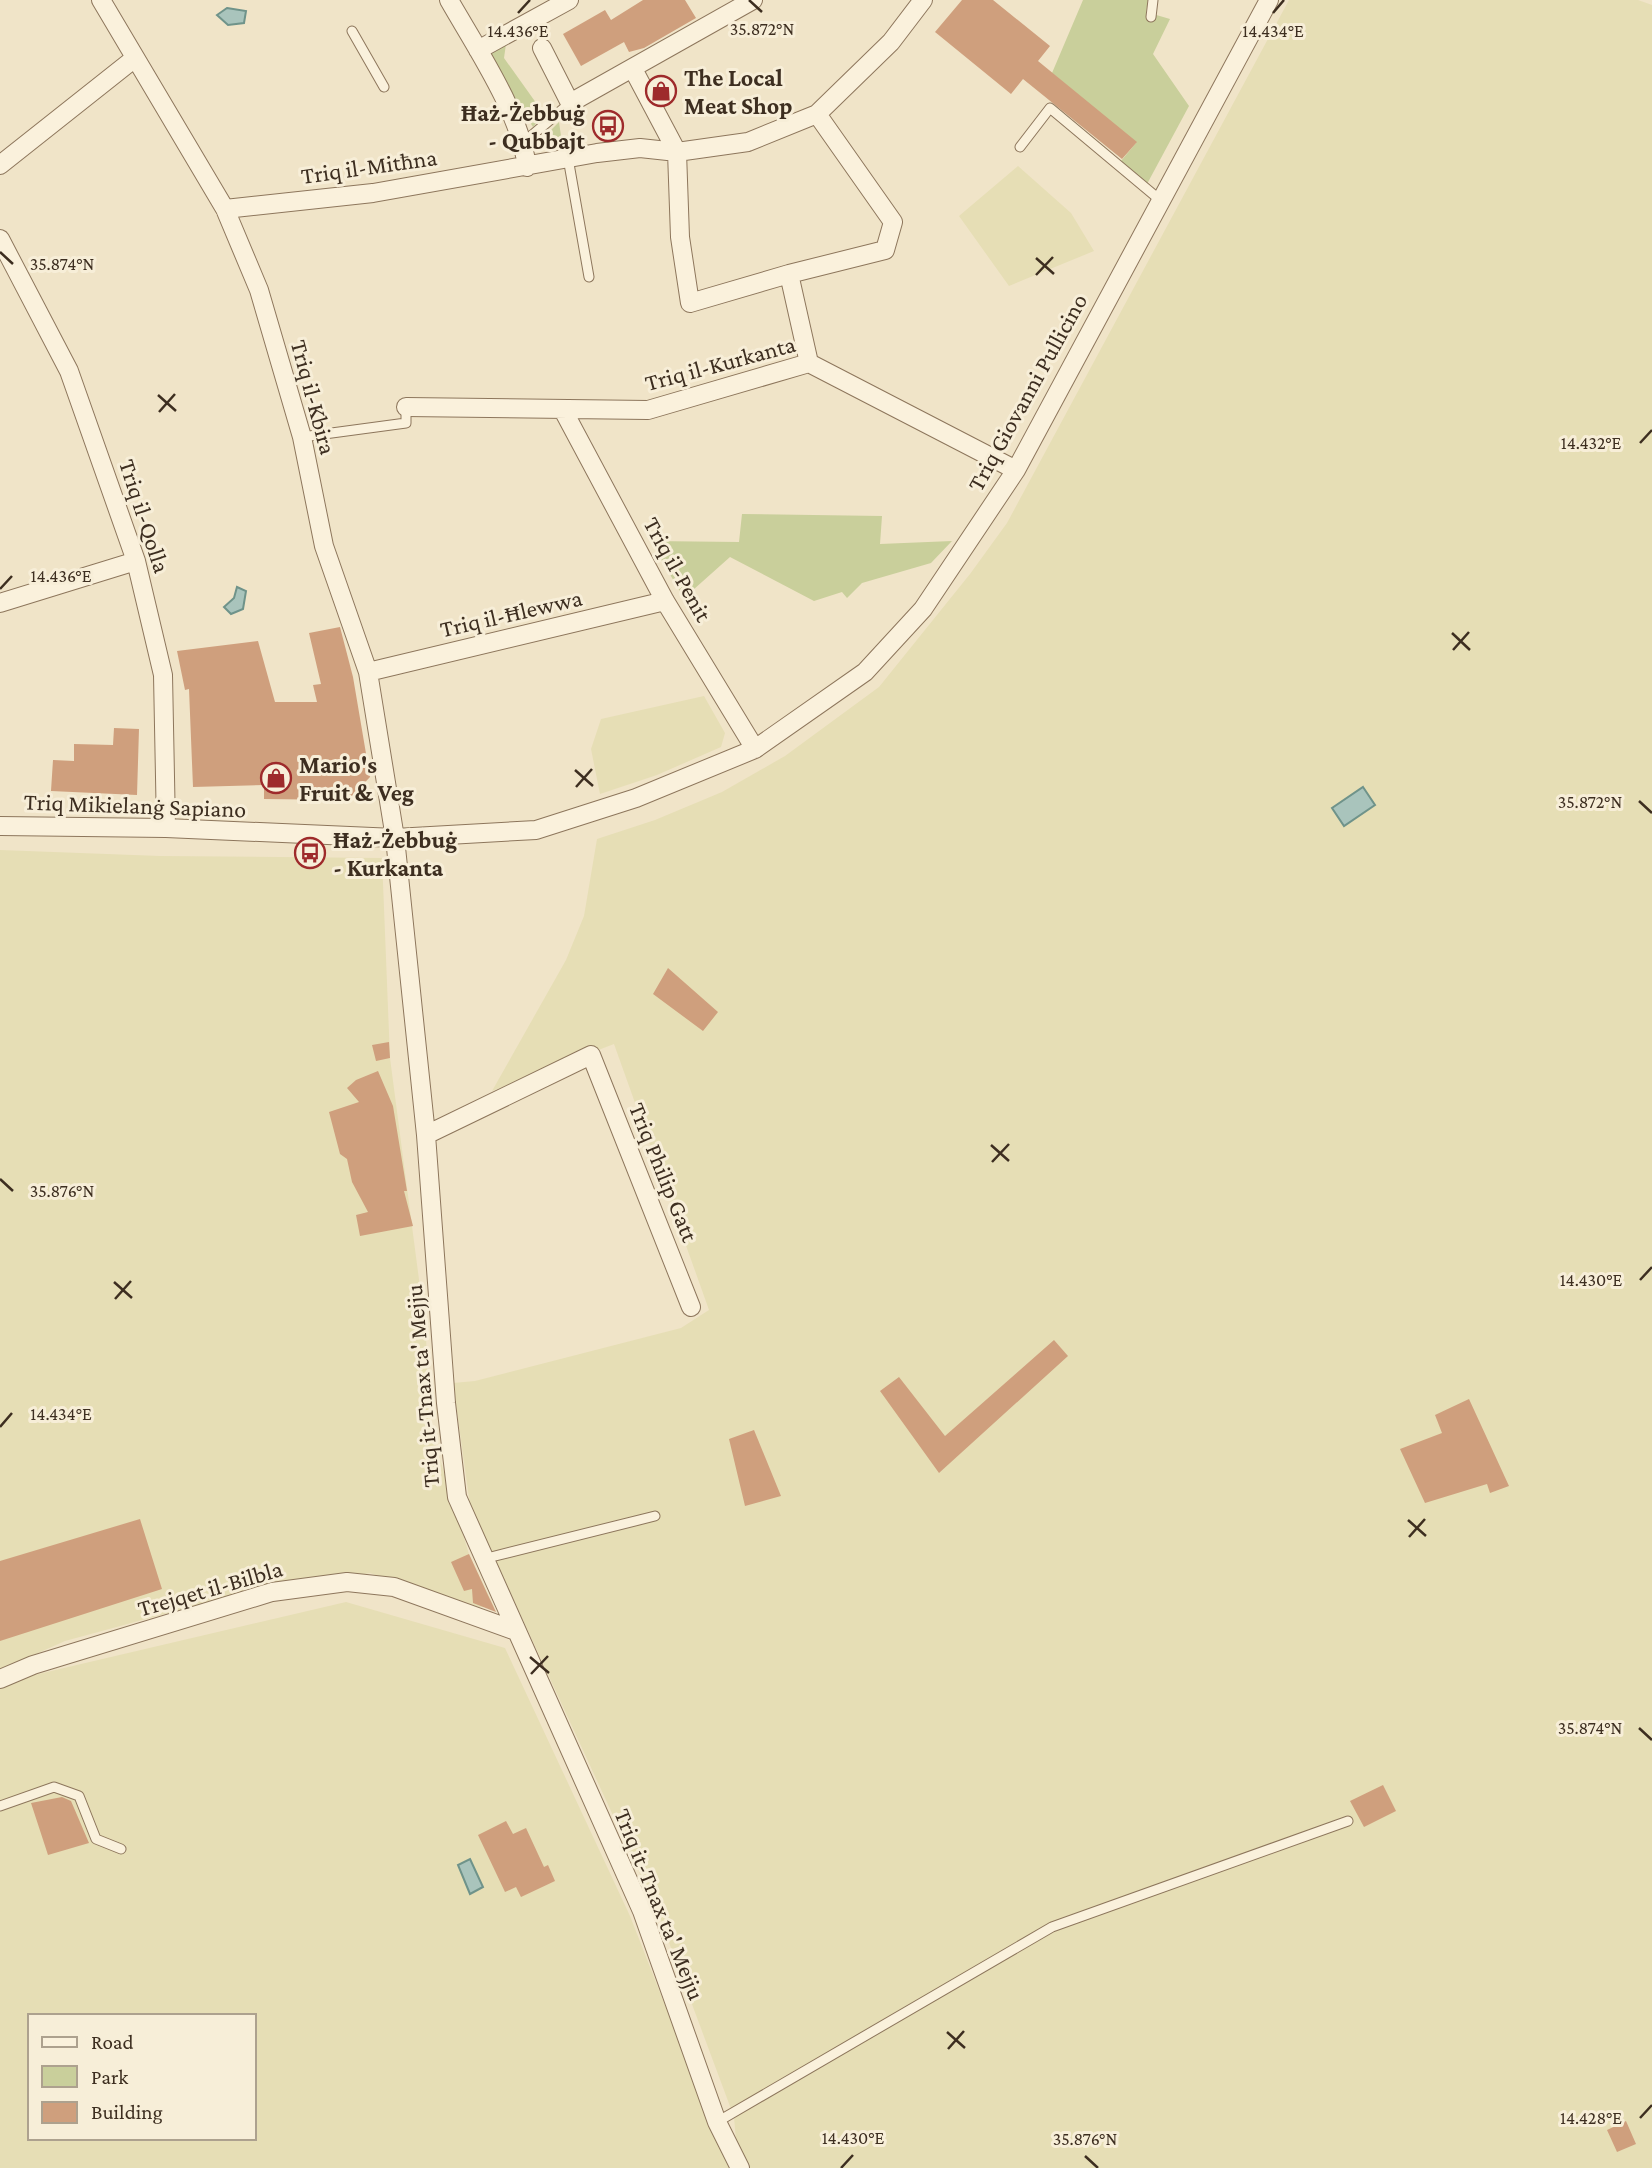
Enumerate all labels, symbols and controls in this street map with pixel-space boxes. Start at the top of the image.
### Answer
text: 35.872°N [730,19,794,39]
text: 14.436°E [488,21,549,41]
text: 14.434°E [1242,21,1304,41]
place label: The Local Meat Shop [684,64,793,119]
shop icon: The Local Meat Shop [644,74,678,108]
place label: Ħaż-Żebbuġ - Qubbajt [461,99,585,155]
bus stop icon: Ħaż-Żebbuġ - Qubbajt [591,109,625,143]
street label: Triq il-Mitħna [299,143,439,189]
text: 35.874°N [30,254,94,274]
street label: Triq Giovanni Pullicino [962,289,1092,495]
street label: Triq il-Kurkanta [642,330,798,396]
street label: Triq il-Kbira [286,337,342,457]
text: 14.432°E [1561,433,1622,453]
street label: Triq il-Qolla [114,456,176,576]
street label: Triq il-Penit [638,512,718,627]
text: 14.436°E [31,566,92,586]
street label: Triq il-Ħlewwa [437,584,585,642]
place label: Mario's Fruit & Veg [299,751,414,806]
shop icon: Mario's Fruit & Veg [259,761,293,795]
street label: Triq Mikielanġ Sapiano [23,788,247,822]
text: 35.872°N [1558,792,1622,812]
place label: Ħaż-Żebbuġ - Kurkanta [333,826,457,881]
bus stop icon: Ħaż-Żebbuġ - Kurkanta [293,836,327,870]
street label: Triq Philip Gatt [624,1098,705,1247]
text: 35.876°N [30,1181,94,1201]
text: 14.430°E [1560,1270,1623,1290]
street label: Triq it-Tnax ta' Mejju [400,1283,444,1489]
text: 14.434°E [30,1404,92,1424]
street label: Trejqet il-Bilbla [134,1554,286,1622]
text: 35.874°N [1558,1718,1622,1738]
street label: Triq it-Tnax ta' Mejju [609,1804,711,2004]
legend [28,2014,256,2140]
text: Road [91,2030,134,2054]
text: Park [91,2065,128,2089]
text: Building [91,2100,163,2124]
text: 14.428°E [1560,2108,1622,2128]
text: 14.430°E [822,2128,885,2148]
text: 35.876°N [1053,2129,1117,2149]

